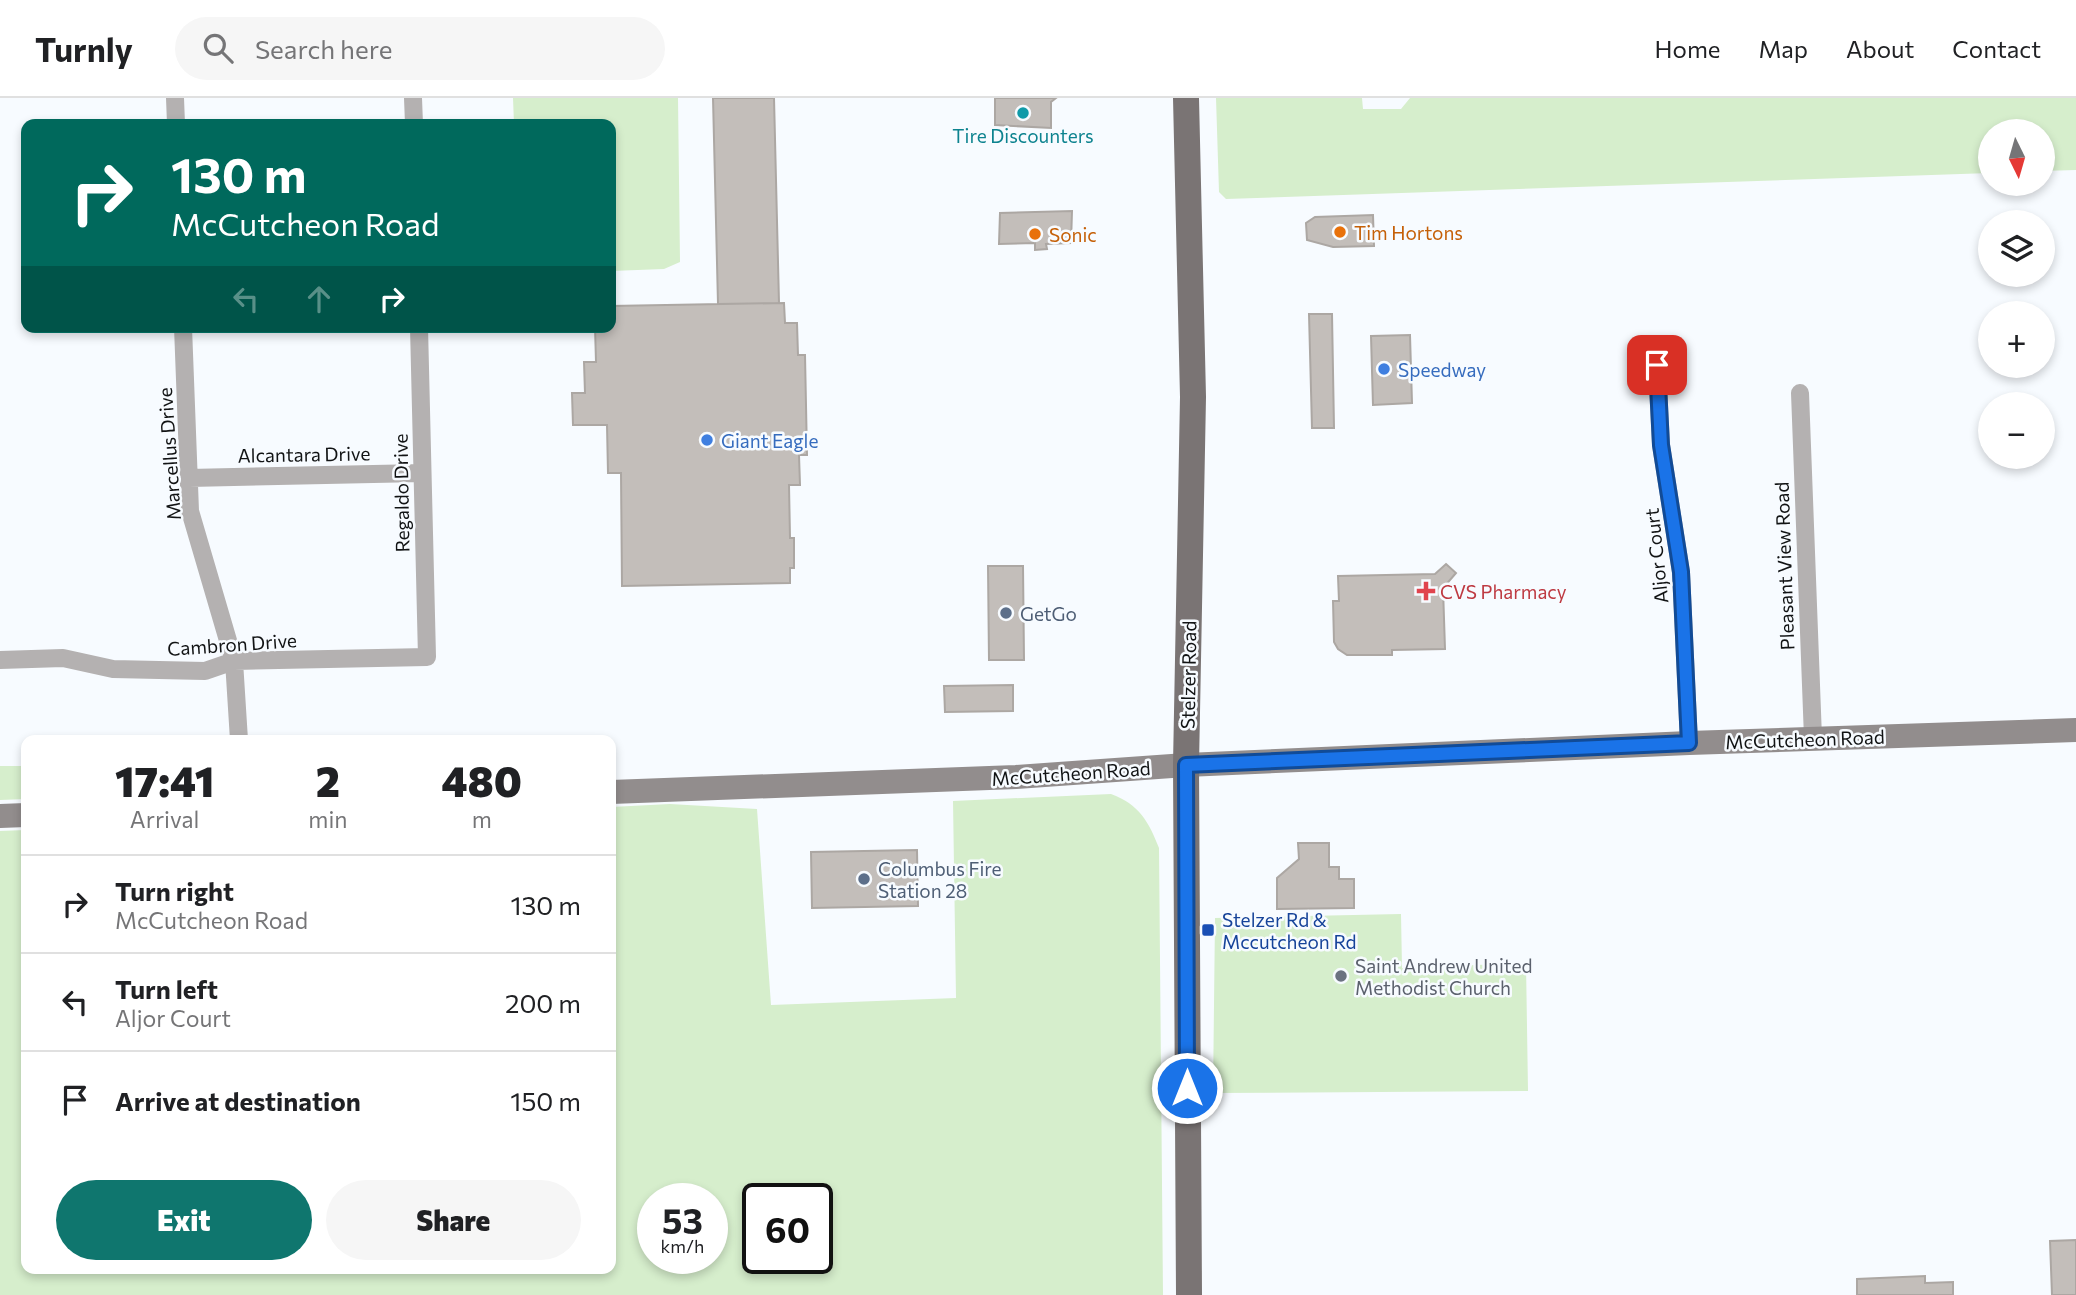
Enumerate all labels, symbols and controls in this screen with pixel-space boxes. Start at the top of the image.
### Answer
search box [175,17,665,80]
text: Turnly [35,28,133,69]
icon: search [199,29,237,67]
text: Search here [255,33,392,64]
text: Home [1655,34,1721,63]
text: Map [1759,34,1808,63]
text: About [1846,34,1914,63]
text: Contact [1952,34,2041,63]
marker: Tire Discounters [1015,105,1031,121]
north arrow [1978,119,2054,196]
map controls [1978,119,2055,469]
place label: Tire Discounters [952,124,1094,147]
text: 130 m [171,143,306,203]
icon: right [56,147,147,238]
text: McCutcheon Road [171,203,439,243]
button: layers [1978,210,2055,287]
place label: Tim Hortons [1354,221,1463,244]
place label: Sonic [1049,223,1097,246]
marker: Tim Hortons [1332,224,1348,240]
marker: Sonic [1027,226,1043,242]
icon: left [227,280,265,318]
icon: ahead [300,280,338,318]
icon: right [373,280,411,318]
button: + [1978,301,2055,378]
pin [1627,335,1687,395]
icon: arrive [1638,346,1676,384]
place label: Speedway [1398,358,1486,381]
marker: Speedway [1376,361,1392,377]
street label: Marcellus Drive [153,387,185,521]
button: − [1978,392,2055,469]
place label: Giant Eagle [721,429,818,452]
marker: Giant Eagle [699,432,715,448]
street label: Regaldo Drive [388,433,414,553]
street label: Alcantara Drive [237,441,371,467]
street label: Pleasant View Road [1770,481,1798,651]
street label: Aljor Court [1640,507,1672,605]
place label: CVS Pharmacy [1440,580,1567,603]
marker: CVS Pharmacy [1418,583,1434,599]
place label: GetGo [1020,602,1077,625]
marker: GetGo [998,605,1014,621]
street label: Stelzer Road [1176,621,1200,729]
street label: Cambron Drive [166,628,298,660]
street label: McCutcheon Road [1725,725,1885,753]
text: 17:41 [115,754,214,806]
text: 2 [316,754,340,806]
text: 480 [441,754,522,806]
street label: McCutcheon Road [991,756,1151,790]
text: Arrival [130,805,199,833]
text: min [308,805,347,833]
text: m [472,805,492,833]
place label: Columbus Fire Station 28 [878,857,1002,902]
marker: Columbus Fire Station 28 [856,871,872,887]
text: Turn right [115,875,234,906]
icon: right [56,885,94,923]
text: 130 m [510,889,581,920]
text: McCutcheon Road [115,906,308,934]
place label: Stelzer Rd & Mccutcheon Rd [1222,908,1356,953]
marker: Stelzer Rd & Mccutcheon Rd [1200,922,1216,938]
place label: Saint Andrew United Methodist Church [1355,954,1532,999]
marker: Saint Andrew United Methodist Church [1333,968,1349,984]
text: Turn left [115,973,218,1004]
icon: left [56,983,94,1021]
text: 200 m [505,987,581,1018]
text: Aljor Court [115,1004,231,1032]
position arrow [1150,1051,1224,1125]
icon: arrive [56,1081,94,1119]
text: Arrive at destination [115,1085,361,1116]
text: 150 m [510,1085,581,1116]
button: Exit [56,1180,312,1260]
button: Share [326,1180,581,1260]
speed limit sign: 60 [742,1183,833,1274]
text: 53 [662,1198,703,1241]
text: km/h [661,1235,704,1257]

